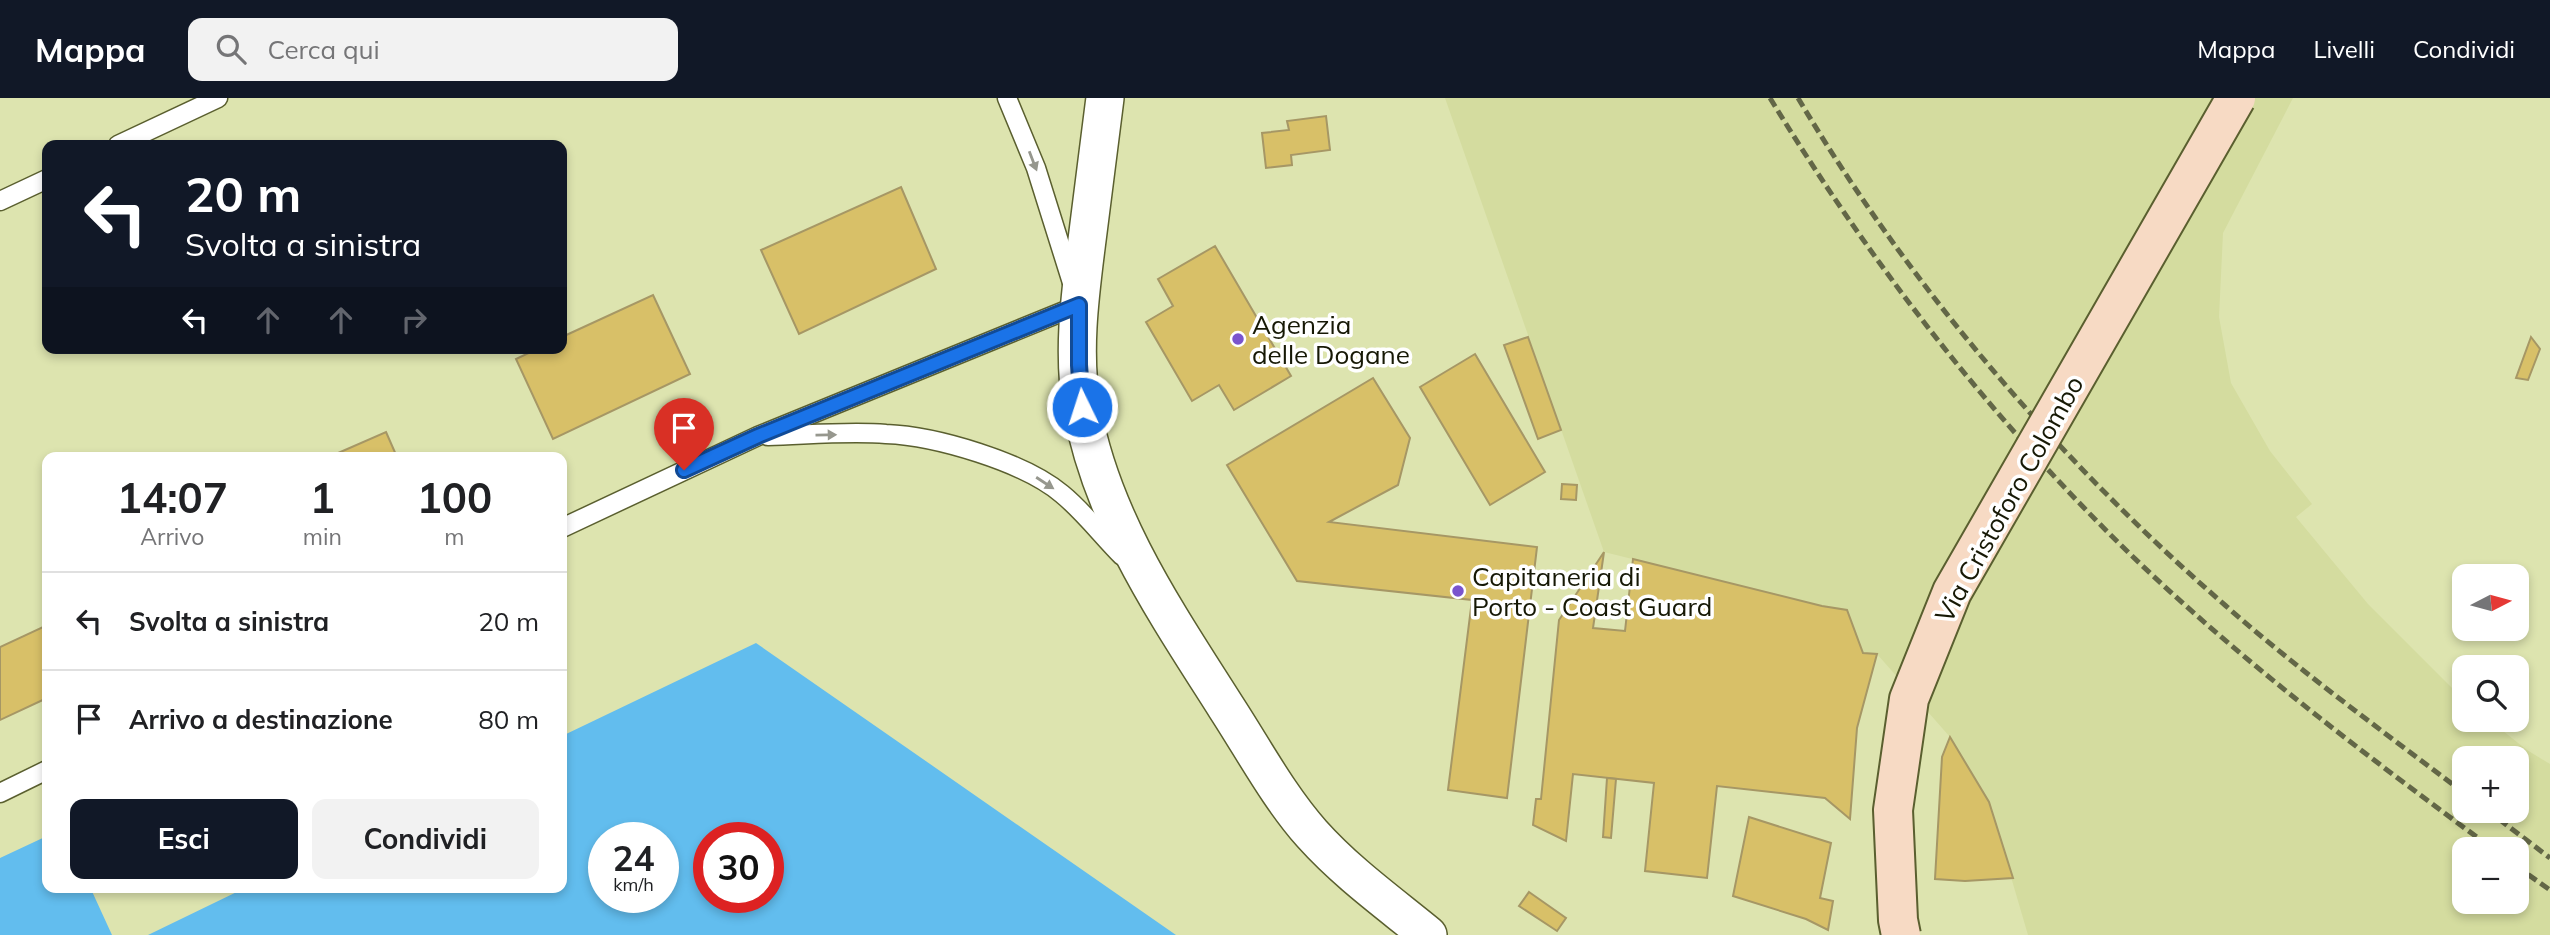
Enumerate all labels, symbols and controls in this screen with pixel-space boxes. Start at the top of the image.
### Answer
search box [188,18,678,81]
text: Mappa [35,29,146,70]
icon: search [212,30,250,68]
text: Cerca qui [268,33,380,66]
text: Mappa [2197,34,2275,64]
text: Livelli [2313,34,2375,64]
text: Condividi [2413,34,2515,64]
one-way arrow [1028,151,1039,172]
text: 20 m [185,163,301,224]
icon: left [70,168,161,259]
text: Svolta a sinistra [185,224,421,264]
icon: left [176,301,214,339]
icon: ahead [249,301,287,339]
icon: ahead [322,301,360,339]
icon: right [395,301,433,339]
place label: Agenzia delle Dogane [1252,308,1410,371]
marker: Agenzia delle Dogane [1230,331,1246,347]
position arrow [1045,370,1119,444]
street label: Via Cristoforo Colombo [1927,370,2091,628]
pin [654,398,714,470]
icon: arrive [665,409,703,447]
one-way arrow [815,429,837,440]
text: 14:07 [117,471,228,524]
text: 1 [310,471,335,524]
text: 100 [417,471,492,524]
one-way arrow [1035,476,1054,489]
text: Arrivo [140,522,204,551]
text: min [303,522,342,551]
text: m [444,522,465,551]
place label: Capitaneria di Porto - Coast Guard [1472,560,1712,623]
north arrow [2452,564,2529,640]
map controls [2452,564,2529,914]
marker: Capitaneria di Porto - Coast Guard [1450,583,1466,599]
icon: left [70,602,108,640]
text: Svolta a sinistra [129,605,329,638]
text: 20 m [478,605,539,638]
button: search [2452,655,2529,732]
icon: arrive [70,700,108,738]
text: Arrivo a destinazione [129,703,393,736]
text: 80 m [478,703,539,736]
button: + [2452,746,2529,823]
button: Esci [70,799,298,879]
button: Condividi [312,799,539,879]
speed limit sign: 30 [693,822,784,913]
text: 24 [612,836,655,880]
button: − [2452,837,2529,914]
text: km/h [613,873,654,896]

